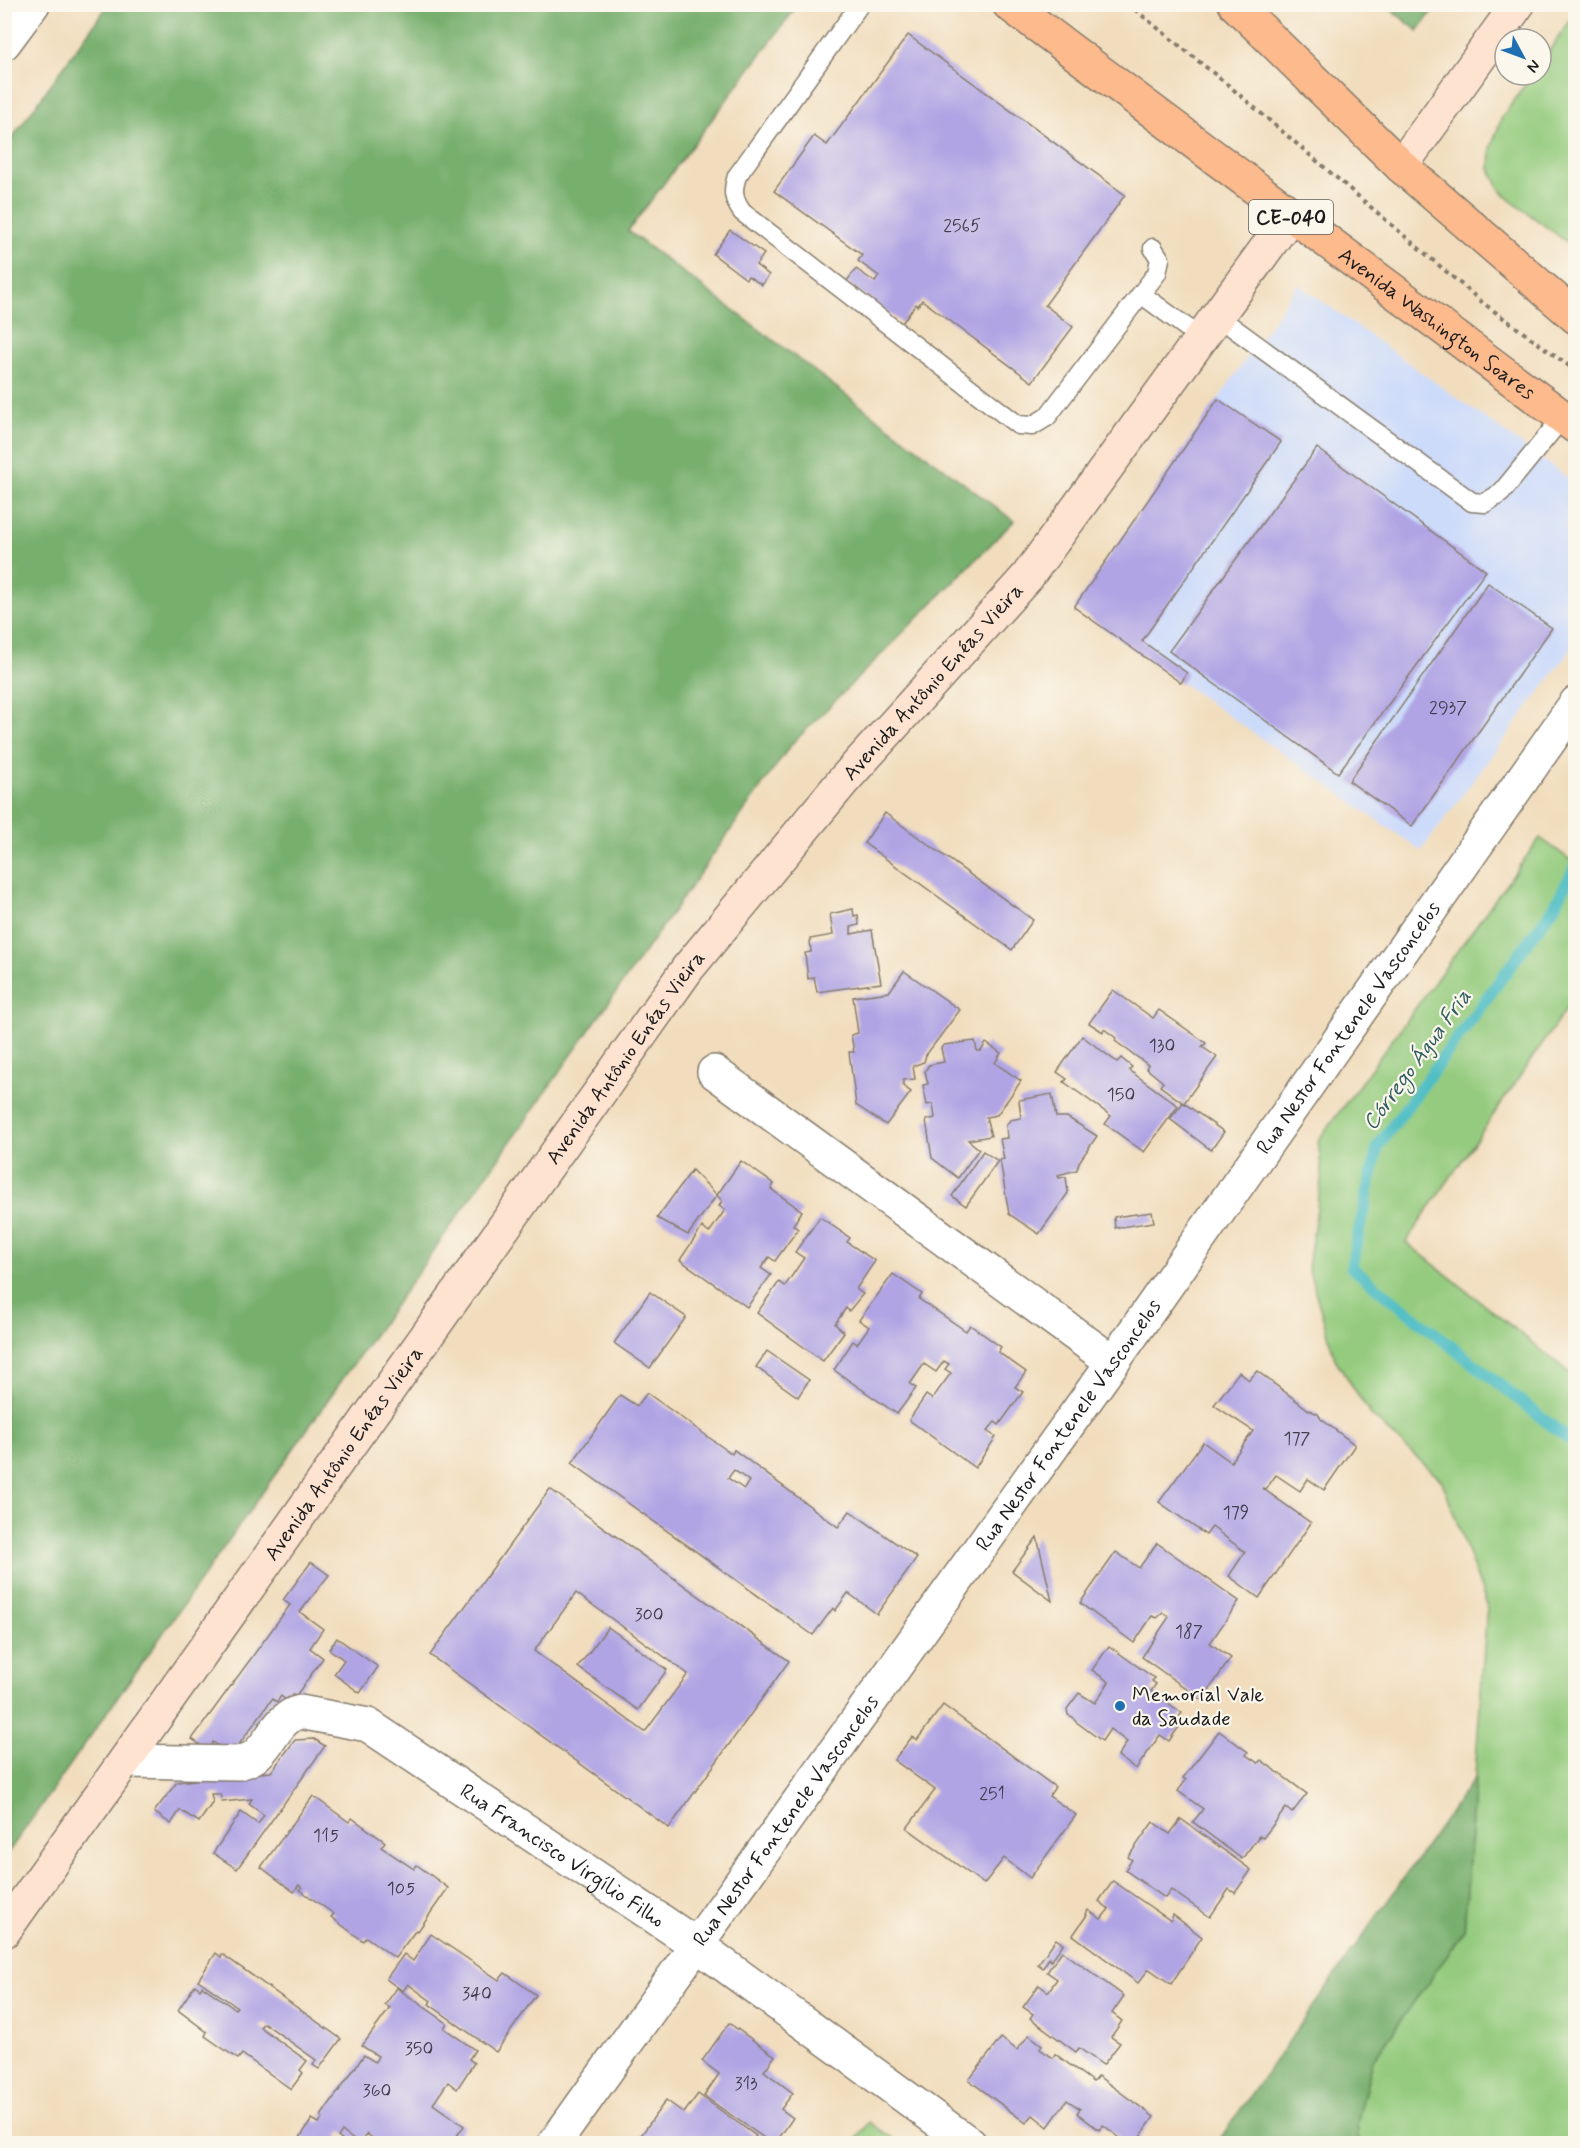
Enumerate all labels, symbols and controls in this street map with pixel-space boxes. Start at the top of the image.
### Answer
north arrow [1493,27,1553,87]
text: N [1522,55,1545,77]
road number: CE-040 [1249,200,1333,234]
house number: 2565 [943,214,981,238]
street label: Avenida Washington Soares [1332,241,1541,407]
street label: Avenida Antônio Enéas Vieira [837,577,1030,787]
house number: 2937 [1429,696,1467,720]
street label: Rua Nestor Fontenele Vasconcelos [1250,896,1447,1160]
street label: Avenida Antônio Enéas Vieira [540,945,712,1170]
water label: Córrego Água Fria [1357,984,1480,1137]
house number: 130 [1149,1034,1175,1058]
house number: 150 [1107,1083,1135,1107]
street label: Rua Nestor Fontenele Vasconcelos [969,1294,1168,1557]
street label: Avenida Antônio Enéas Vieira [258,1341,430,1567]
house number: 177 [1283,1427,1311,1451]
house number: 179 [1223,1501,1249,1525]
house number: 300 [634,1603,664,1627]
house number: 187 [1175,1620,1203,1644]
place label: Memorial Vale da Saudade [1132,1681,1264,1733]
street label: Rua Nestor Fontenele Vasconcelos [687,1689,886,1952]
marker: Memorial Vale da Saudade [1113,1699,1127,1713]
street label: Rua Francisco Virgílio Filho [454,1777,670,1934]
house number: 251 [979,1782,1005,1806]
house number: 115 [313,1824,339,1848]
house number: 105 [387,1877,415,1901]
house number: 340 [462,1982,492,2006]
house number: 350 [405,2037,433,2061]
house number: 313 [734,2072,758,2096]
house number: 360 [363,2079,391,2103]

